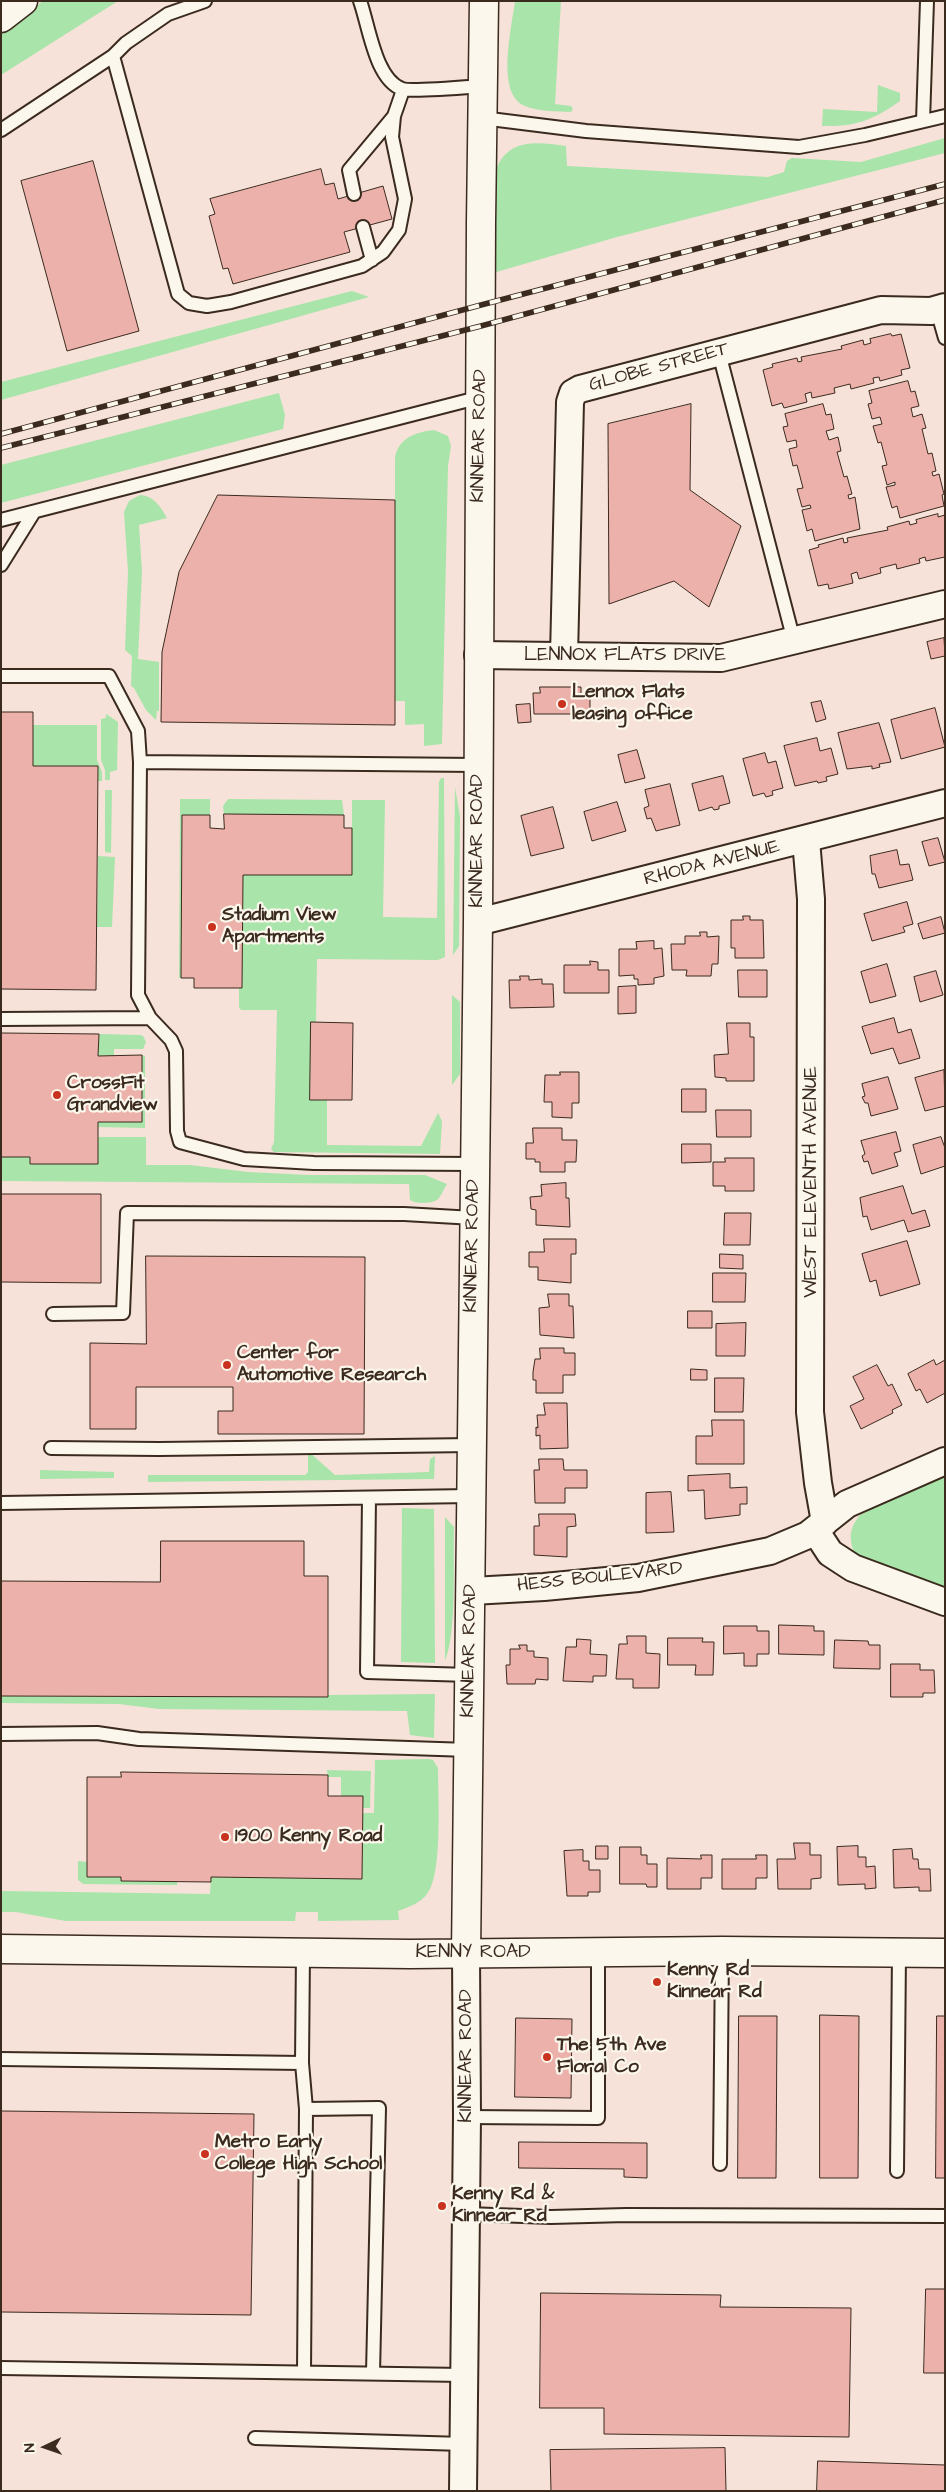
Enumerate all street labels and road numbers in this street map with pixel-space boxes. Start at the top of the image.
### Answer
street label: GLOBE STREET [587,338,731,398]
street label: KINNEAR ROAD [467,369,493,503]
street label: LENNOX FLATS DRIVE [524,645,726,667]
street label: KINNEAR ROAD [467,774,489,908]
street label: RHODA AVENUE [642,836,782,892]
street label: WEST ELEVENTH AVENUE [801,1066,823,1298]
street label: KINNEAR ROAD [460,1179,486,1313]
street label: HESS BOULEVARD [516,1558,684,1598]
street label: KINNEAR ROAD [457,1584,483,1718]
street label: KENNY ROAD [415,1942,531,1964]
street label: KINNEAR ROAD [456,1989,478,2123]

